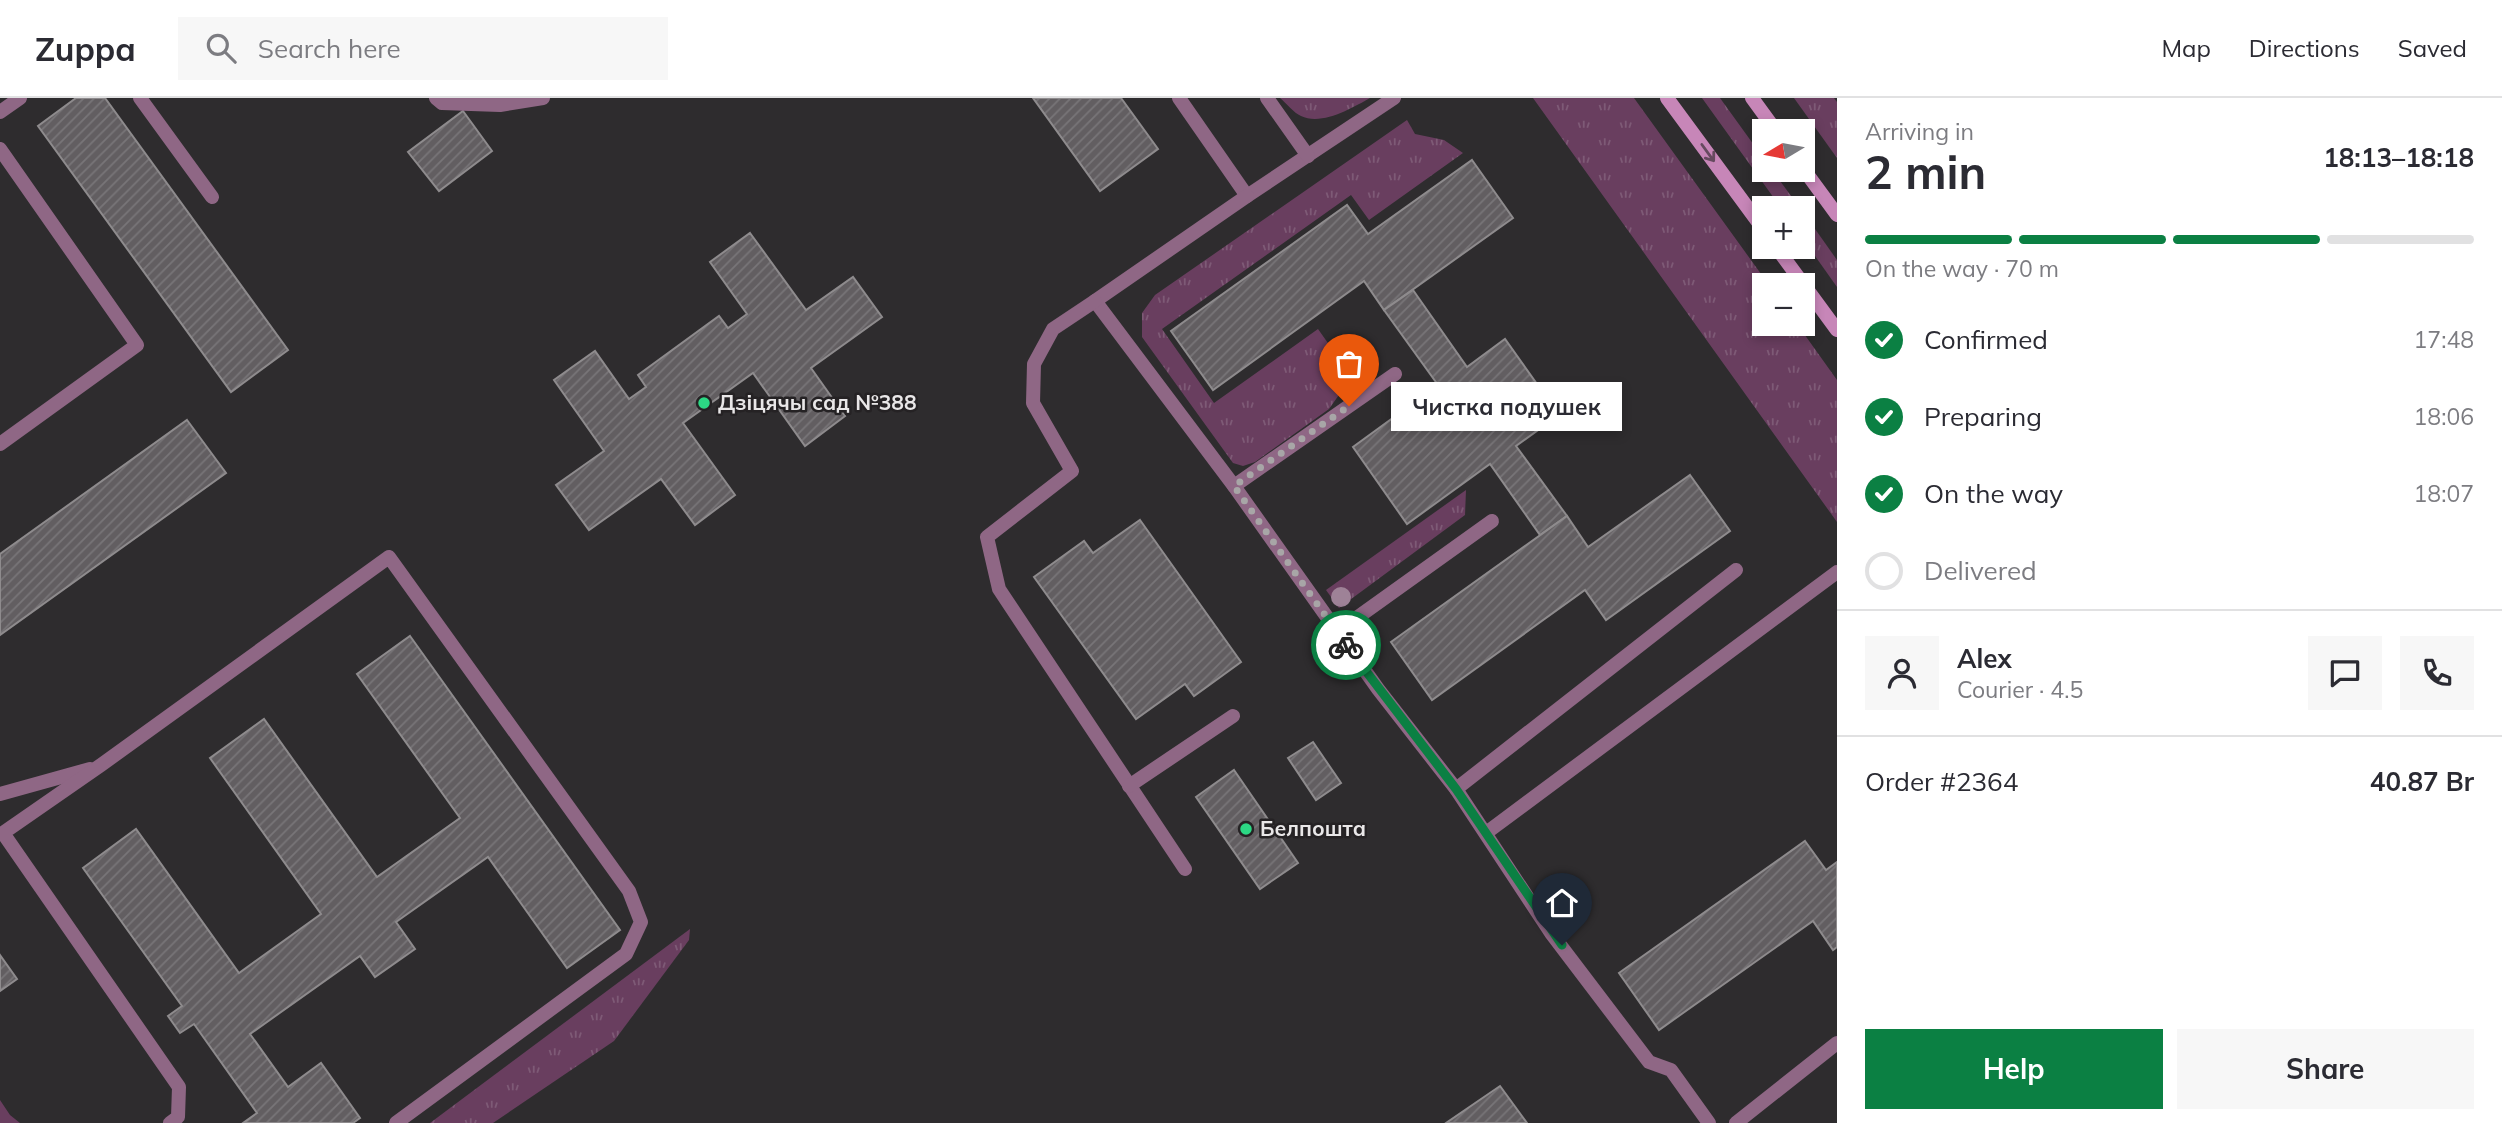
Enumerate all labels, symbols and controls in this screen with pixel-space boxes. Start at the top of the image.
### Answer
search box [178,17,668,80]
text: Zuppa [35,28,136,69]
icon: search [202,29,240,67]
text: Search here [258,32,401,65]
text: Map [2161,33,2211,63]
text: Directions [2249,33,2360,63]
text: Saved [2398,33,2467,63]
text: Arriving in [1865,117,1974,146]
north arrow [1752,119,1815,182]
map controls [1752,119,1815,336]
text: 18:13–18:18 [2323,141,2474,174]
one-way arrow [1700,143,1715,162]
text: 2 min [1865,143,1986,201]
button: + [1752,196,1815,259]
text: On the way · 70 m [1865,254,2059,283]
button: − [1752,273,1815,336]
icon: check [1865,321,1903,359]
text: Confirmed [1924,323,2048,356]
text: 17:48 [2414,325,2474,354]
pin [1319,334,1379,406]
icon: bag [1330,345,1368,383]
callout: Чистка подушек [1391,382,1622,430]
place label: Дзіцячы сад №388 [718,389,917,415]
text: Чистка подушек [1412,392,1601,421]
marker: Дзіцячы сад №388 [696,395,712,411]
icon: check [1865,398,1903,436]
text: Preparing [1924,400,2042,433]
text: 18:06 [2414,402,2474,431]
icon: check [1865,475,1903,513]
text: On the way [1924,477,2063,510]
text: 18:07 [2414,479,2474,508]
text: Delivered [1924,554,2037,587]
courier [1311,610,1381,680]
icon: bike [1327,626,1365,664]
button: person [1865,636,1939,710]
button: chat [2308,636,2382,710]
button: phone [2400,636,2474,710]
text: Alex [1957,642,2012,675]
text: Courier · 4.5 [1957,675,2083,704]
text: Order #2364 [1865,765,2018,798]
text: 40.87 Br [2370,765,2474,798]
place label: Белпошта [1260,815,1366,841]
marker: Белпошта [1238,821,1254,837]
pin [1532,873,1592,945]
icon: home [1543,884,1581,922]
button: Help [1865,1029,2163,1109]
button: Share [2177,1029,2474,1109]

